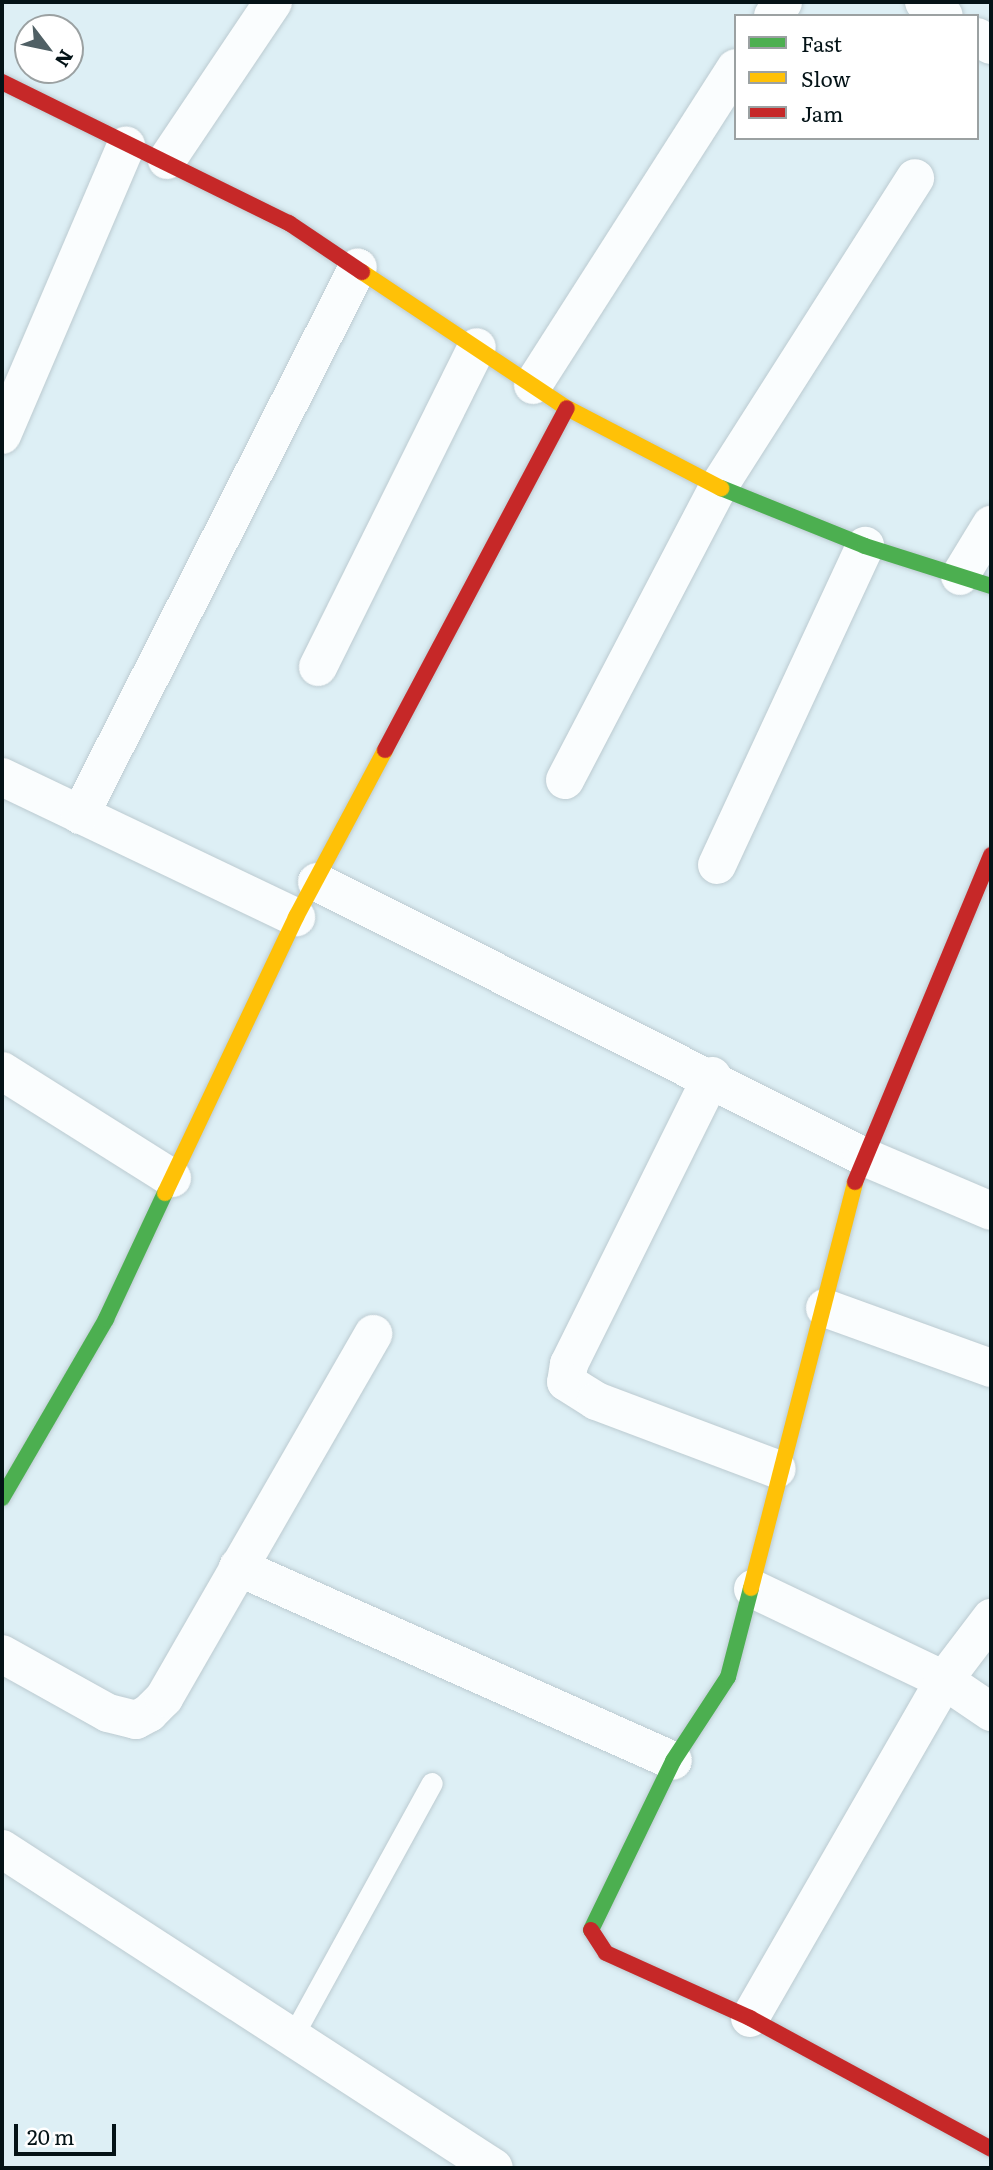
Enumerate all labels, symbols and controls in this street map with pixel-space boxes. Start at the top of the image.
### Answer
north arrow [14,14,84,84]
legend [734,14,979,140]
text: Fast [801,27,842,58]
text: N [49,45,81,73]
text: Slow [801,62,851,93]
text: Jam [801,97,843,128]
scale bar [18,2110,119,2154]
text: 20 m [27,2120,74,2151]

